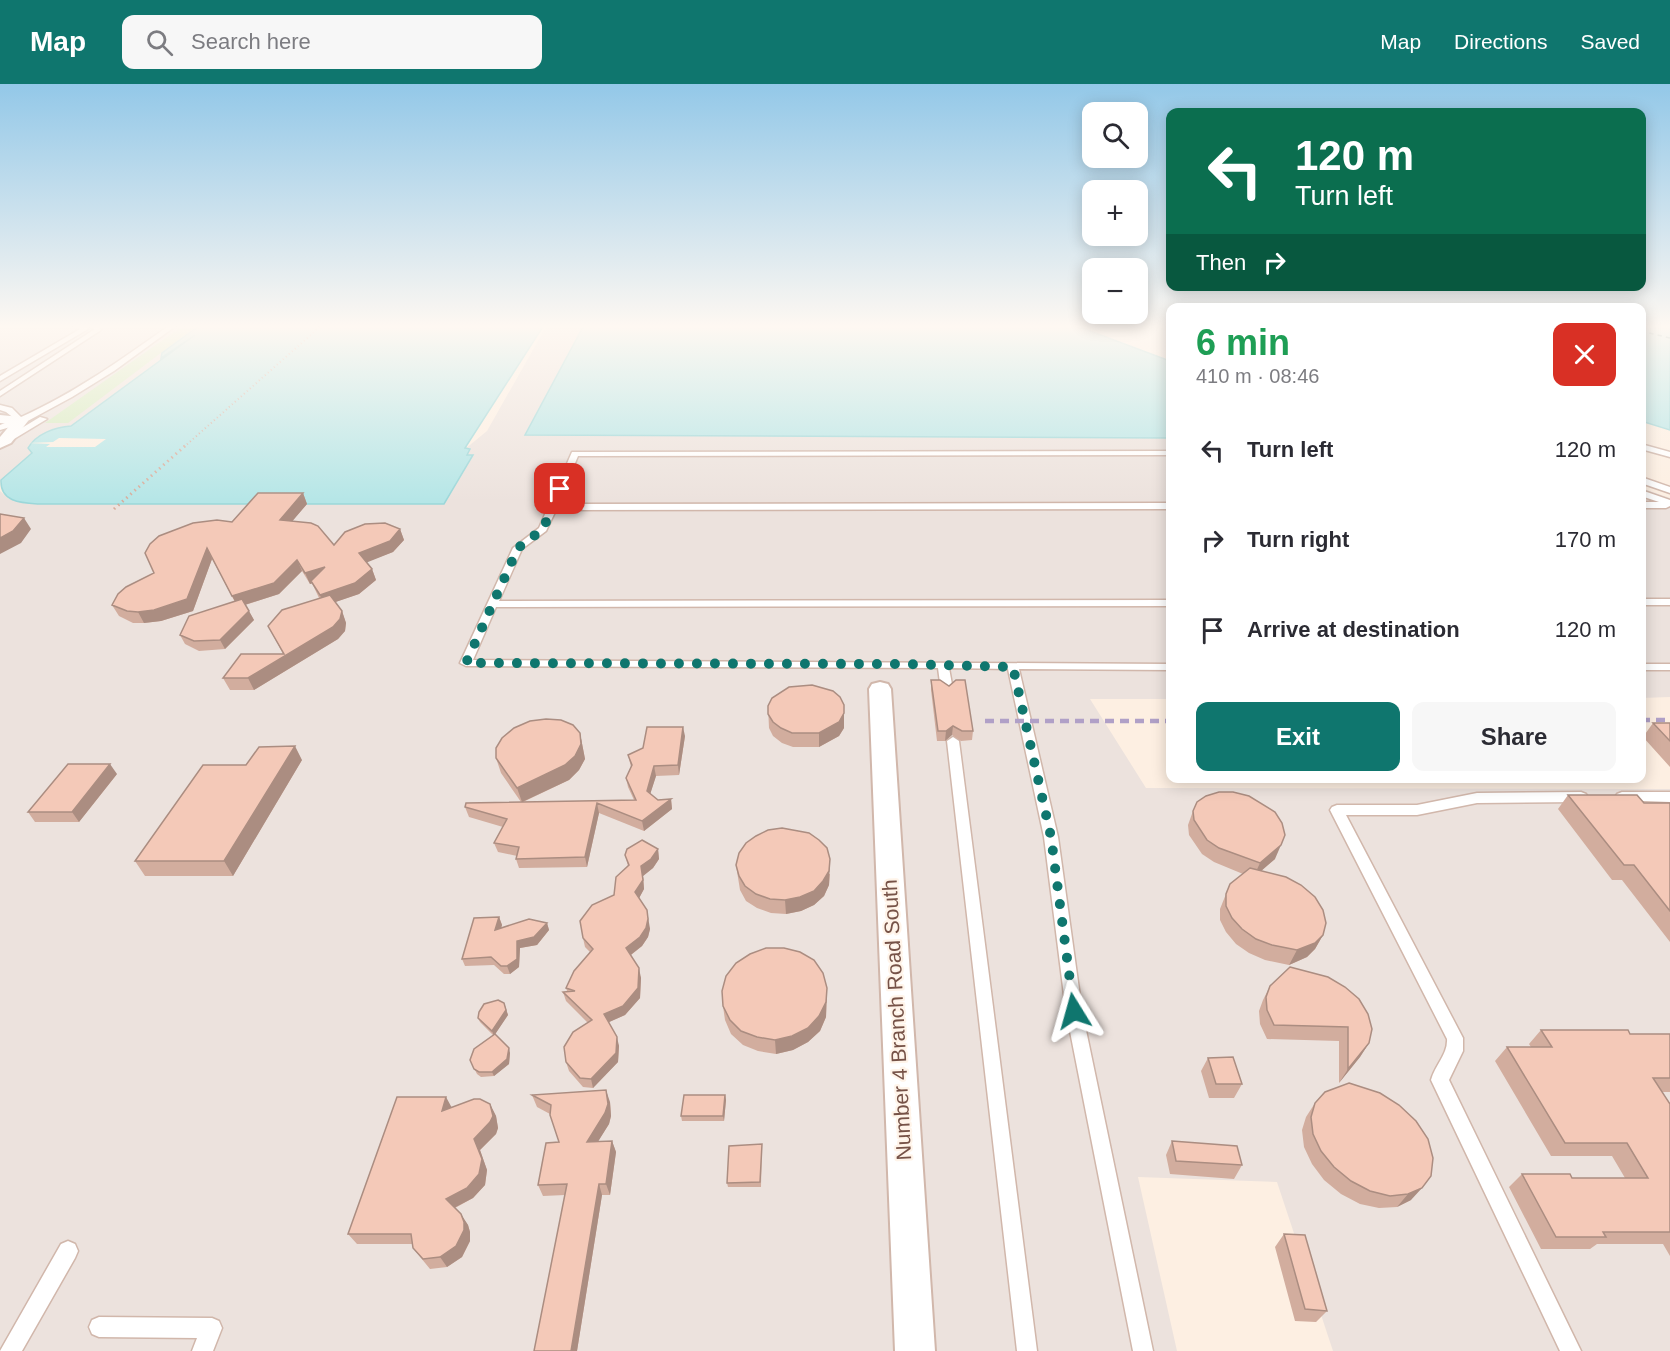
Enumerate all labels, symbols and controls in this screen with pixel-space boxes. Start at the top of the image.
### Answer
search box [122,15,542,69]
text: Map [30,26,86,57]
icon: search [143,26,176,59]
text: Search here [191,29,311,54]
text: Map [1380,30,1421,53]
text: Directions [1454,30,1547,53]
text: Saved [1580,30,1640,53]
map controls [1082,102,1148,324]
button: search [1082,102,1148,168]
icon: left [1196,132,1274,210]
text: 120 m [1295,132,1414,179]
button: + [1082,180,1148,246]
text: Turn left [1295,181,1393,211]
icon: right [1258,246,1291,279]
text: Then [1196,250,1246,275]
button: − [1082,258,1148,324]
text: 6 min [1196,322,1290,363]
button: close [1553,323,1616,386]
text: 410 m · 08:46 [1196,365,1319,387]
icon: left [1196,434,1229,467]
text: Turn left [1247,437,1333,462]
text: 120 m [1555,437,1616,462]
pin [534,463,585,514]
icon: arrive [543,472,576,505]
icon: right [1196,524,1229,557]
text: Turn right [1247,527,1349,552]
text: 170 m [1555,527,1616,552]
icon: arrive [1196,614,1229,647]
text: Arrive at destination [1247,617,1460,642]
text: 120 m [1555,617,1616,642]
button: Exit [1196,702,1400,771]
button: Share [1412,702,1616,771]
street label: Number 4 Branch Road South [878,879,915,1161]
position arrow [1042,979,1106,1043]

